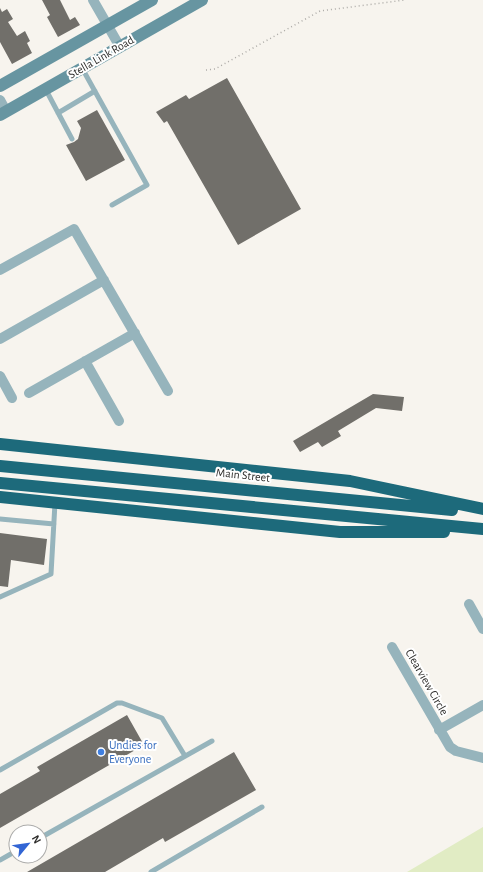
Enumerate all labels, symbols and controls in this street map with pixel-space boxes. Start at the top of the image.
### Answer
street label: Stella Link Road [66,33,136,81]
street label: Main Street [215,466,271,484]
street label: Clearview Circle [403,647,451,717]
place label: Undies for Everyone [109,739,157,766]
marker: Undies for Everyone [96,747,106,757]
north arrow [8,824,48,864]
text: N [30,833,43,845]

